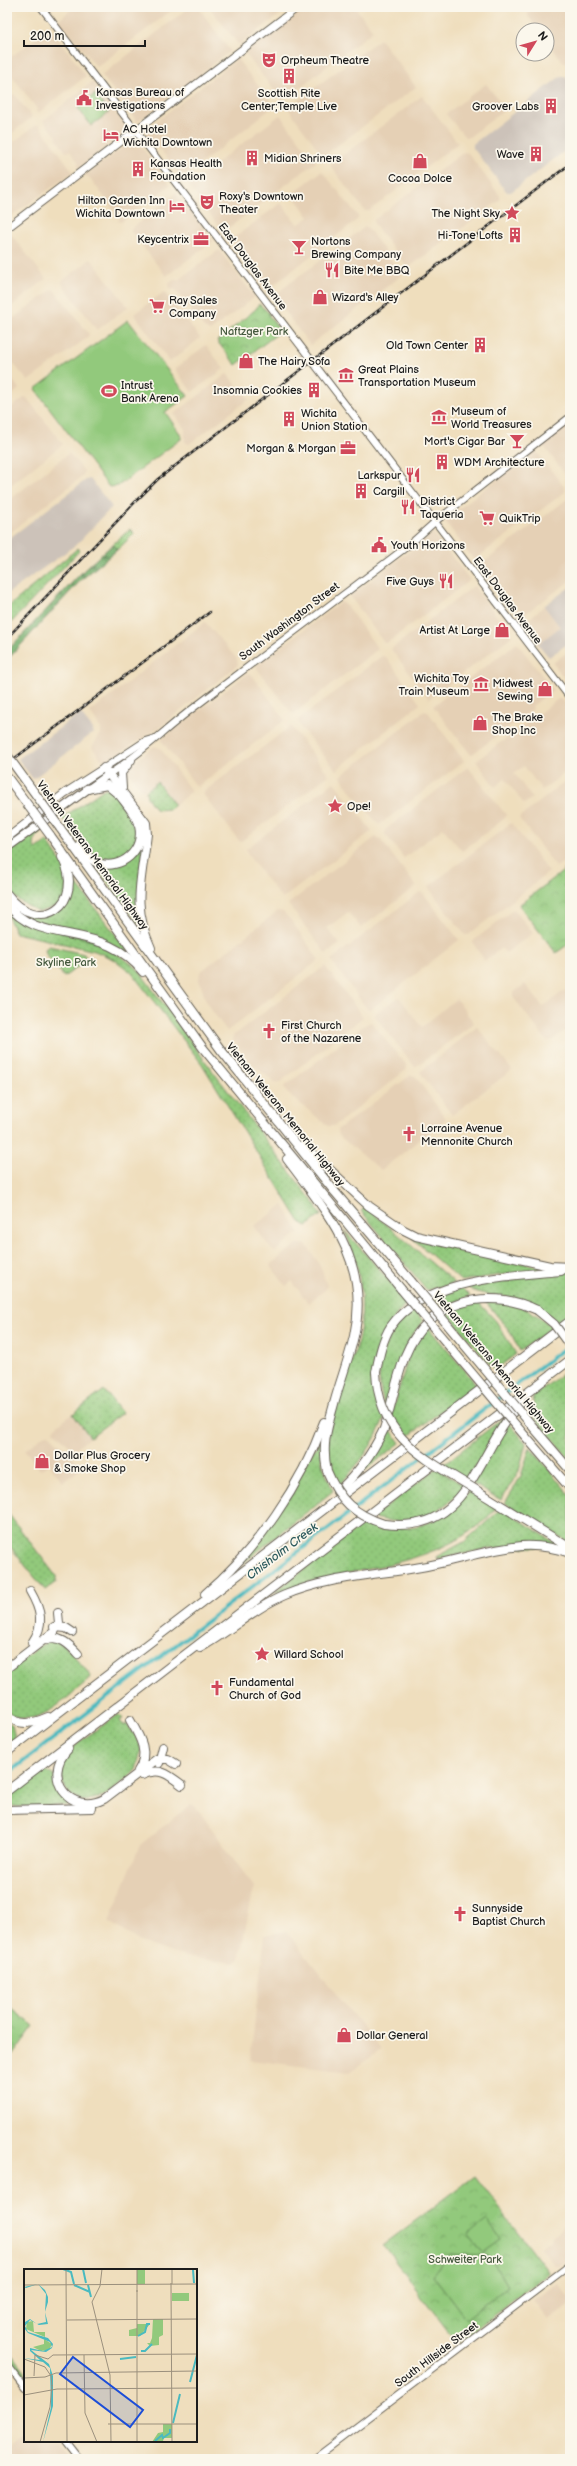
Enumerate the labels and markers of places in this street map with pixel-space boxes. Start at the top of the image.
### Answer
theatre icon: Orpheum Theatre [260,51,278,69]
place label: Orpheum Theatre [281,54,369,67]
building icon: Scottish Rite Center;Temple Live [280,67,298,85]
place label: Kansas Bureau of Investigations [96,86,185,112]
place label: Scottish Rite Center;Temple Live [241,87,338,113]
public building icon: Kansas Bureau of Investigations [75,89,93,107]
building icon: Groover Labs [542,97,560,115]
place label: Groover Labs [472,100,540,113]
place label: AC Hotel Wichita Downtown [123,123,212,149]
hotel icon: AC Hotel Wichita Downtown [102,126,120,144]
building icon: Wave [527,145,545,163]
place label: Wave [497,148,524,161]
building icon: Midian Shriners [243,149,261,167]
place label: Midian Shriners [264,152,342,165]
shop icon: Cocoa Dolce [411,152,429,170]
place label: Kansas Health Foundation [150,157,222,183]
building icon: Kansas Health Foundation [129,160,147,178]
place label: Cocoa Dolce [388,172,453,185]
place label: Roxy's Downtown Theater [219,190,304,216]
theatre icon: Roxy's Downtown Theater [198,193,216,211]
place label: Hilton Garden Inn Wichita Downtown [76,194,165,220]
hotel icon: Hilton Garden Inn Wichita Downtown [168,197,186,215]
place icon: The Night Sky [503,204,521,222]
place label: The Night Sky [431,207,500,220]
building icon: Hi-Tone Lofts [506,226,524,244]
place label: Hi-Tone Lofts [438,229,504,242]
office icon: Keycentrix [192,230,210,248]
place label: Keycentrix [137,233,189,246]
place label: Nortons Brewing Company [311,235,401,261]
bar icon: Nortons Brewing Company [290,238,308,256]
restaurant icon: Bite Me BBQ [323,261,341,279]
place label: Bite Me BBQ [344,264,410,277]
shop icon: Wizard's Alley [311,288,329,306]
place label: Wizard's Alley [332,291,399,304]
place label: Ray Sales Company [169,294,218,320]
supermarket icon: Ray Sales Company [148,297,166,315]
building icon: Old Town Center [471,336,489,354]
place label: Old Town Center [386,339,469,352]
shop icon: The Hairy Sofa [237,352,255,370]
place label: The Hairy Sofa [258,355,330,368]
place label: Great Plains Transportation Museum [358,363,476,389]
museum icon: Great Plains Transportation Museum [337,366,355,384]
place label: Intrust Bank Arena [121,379,179,405]
building icon: Insomnia Cookies [305,381,323,399]
sports icon: Intrust Bank Arena [100,382,118,400]
place label: Insomnia Cookies [213,384,303,397]
place label: Museum of World Treasures [451,405,532,431]
place label: Wichita Union Station [301,407,367,433]
museum icon: Museum of World Treasures [430,408,448,426]
building icon: Wichita Union Station [280,410,298,428]
bar icon: Mort's Cigar Bar [508,432,526,450]
place label: Mort's Cigar Bar [424,435,506,448]
office icon: Morgan & Morgan [339,439,357,457]
place label: Morgan & Morgan [246,442,336,455]
building icon: WDM Architecture [433,453,451,471]
place label: WDM Architecture [454,456,545,469]
restaurant icon: Larkspur [404,466,422,484]
place label: Larkspur [358,469,402,482]
building icon: Cargill [352,482,370,500]
place label: Cargill [373,485,405,498]
place label: District Taqueria [420,495,464,521]
restaurant icon: District Taqueria [399,498,417,516]
supermarket icon: QuikTrip [478,509,496,527]
place label: QuikTrip [499,512,541,525]
public building icon: Youth Horizons [370,536,388,554]
place label: Youth Horizons [390,539,466,552]
restaurant icon: Five Guys [437,572,455,590]
place label: Five Guys [386,575,435,588]
shop icon: Artist At Large [493,621,511,639]
place label: Artist At Large [420,624,490,637]
place label: Wichita Toy Train Museum [398,672,469,698]
museum icon: Wichita Toy Train Museum [472,675,490,693]
place label: Midwest Sewing [492,677,534,703]
shop icon: Midwest Sewing [536,680,554,698]
place label: The Brake Shop Inc [492,711,544,737]
shop icon: The Brake Shop Inc [471,714,489,732]
place icon: Ope! [326,797,344,815]
place label: Ope! [347,800,371,813]
place label: First Church of the Nazarene [281,1019,362,1045]
church icon: First Church of the Nazarene [260,1022,278,1040]
place label: Lorraine Avenue Mennonite Church [421,1122,513,1148]
church icon: Lorraine Avenue Mennonite Church [400,1125,418,1143]
place label: Dollar Plus Grocery & Smoke Shop [54,1449,150,1475]
shop icon: Dollar Plus Grocery & Smoke Shop [33,1452,51,1470]
place icon: Willard School [253,1645,271,1663]
place label: Willard School [274,1648,343,1661]
place label: Fundamental Church of God [229,1676,301,1702]
church icon: Fundamental Church of God [208,1679,226,1697]
place label: Sunnyside Baptist Church [472,1902,545,1928]
church icon: Sunnyside Baptist Church [451,1905,469,1923]
shop icon: Dollar General [335,2026,353,2044]
place label: Dollar General [356,2029,428,2042]

